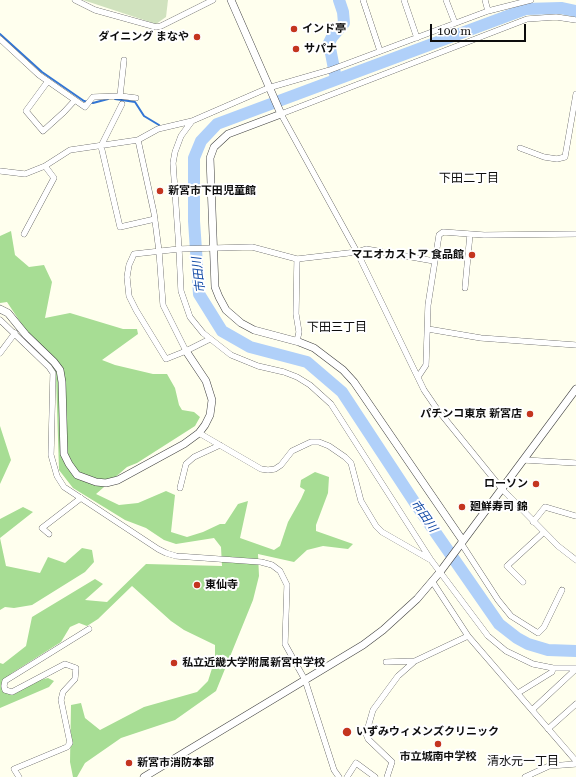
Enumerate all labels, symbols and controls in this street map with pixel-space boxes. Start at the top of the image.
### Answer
scale bar [432,16,528,42]
place label: インド亭 [302,22,346,36]
marker: インド亭 [289,24,299,34]
text: 100 m [437,24,471,38]
place label: ダイニング まなや [98,30,189,44]
marker: ダイニング まなや [192,32,202,42]
place label: サパナ [304,42,337,56]
marker: サパナ [291,44,301,54]
district label: 下田二丁目 [439,171,499,185]
place label: 新宮市下田児童館 [168,184,256,198]
marker: 新宮市下田児童館 [155,186,165,196]
place label: マエオカストア 食品館 [351,248,464,262]
marker: マエオカストア 食品館 [467,250,477,260]
water label: 市田川 [190,256,208,294]
district label: 下田三丁目 [307,320,367,334]
place label: パチンコ東京 新宮店 [420,407,522,421]
marker: パチンコ東京 新宮店 [525,409,535,419]
place label: ローソン [484,477,528,491]
marker: ローソン [531,479,541,489]
water label: 市田川 [408,497,440,535]
place label: 廻鮮寿司 錦 [470,500,528,514]
marker: 廻鮮寿司 錦 [457,502,467,512]
place label: 東仙寺 [205,578,238,592]
marker: 東仙寺 [192,580,202,590]
place label: 私立近畿大学附属新宮中学校 [182,656,325,670]
marker: 私立近畿大学附属新宮中学校 [169,658,179,668]
place label: いずみウィメンズクリニック [356,725,499,739]
marker: いずみウィメンズクリニック [341,726,353,738]
marker: 市立城南中学校 [433,739,443,749]
place label: 市立城南中学校 [400,750,476,764]
district label: 清水元一丁目 [487,754,559,768]
place label: 新宮市消防本部 [137,756,214,770]
marker: 新宮市消防本部 [124,758,134,768]

